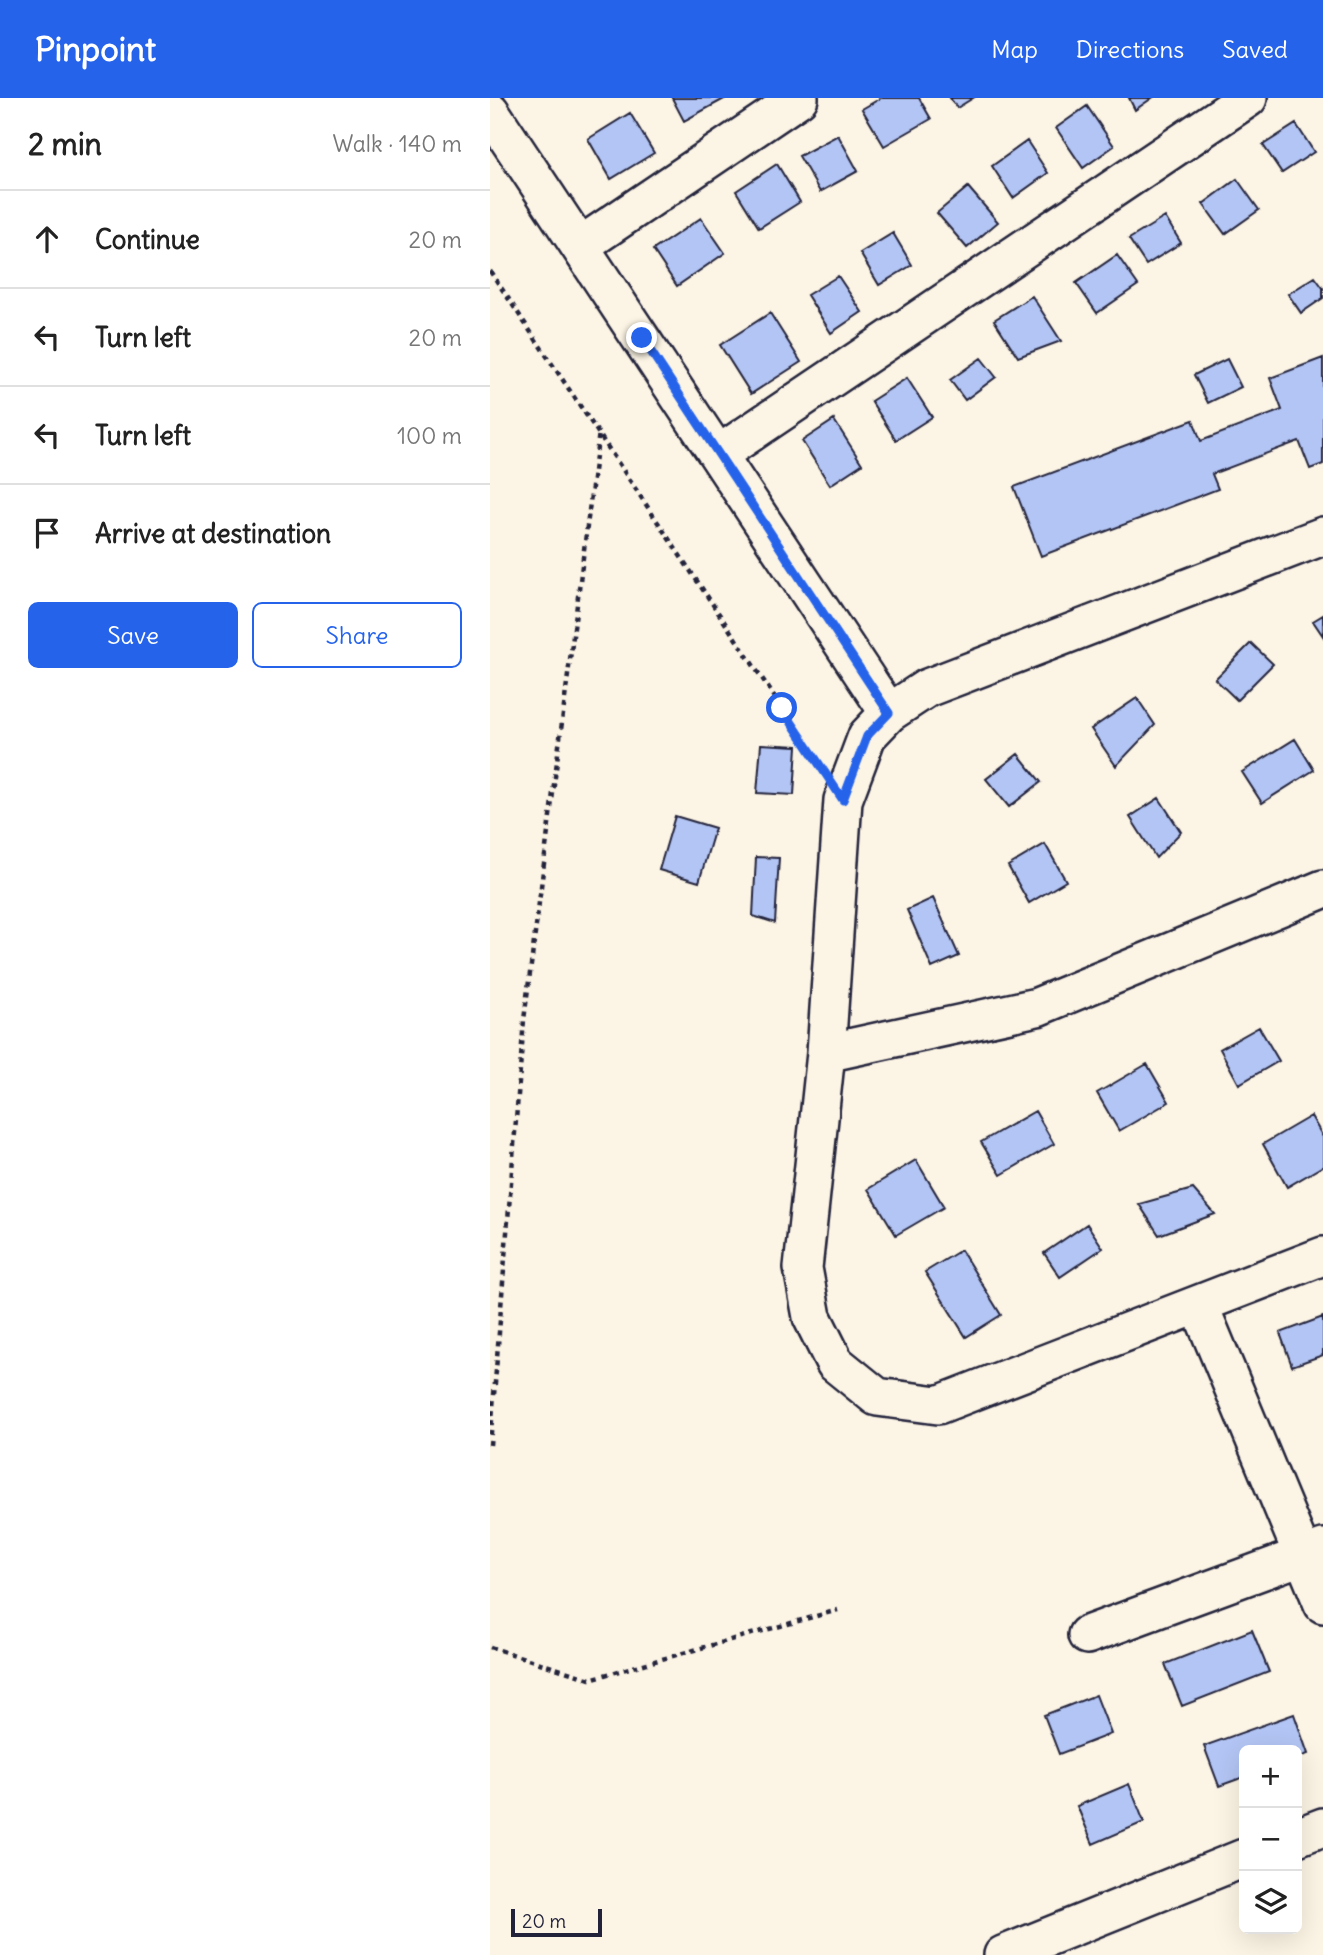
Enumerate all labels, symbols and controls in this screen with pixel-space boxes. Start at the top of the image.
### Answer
text: Pinpoint [35,28,156,70]
text: Map [991,34,1038,64]
text: Directions [1076,34,1184,64]
text: Saved [1222,34,1288,64]
text: 2 min [28,125,102,163]
text: Walk · 140 m [333,129,462,158]
icon: ahead [28,220,66,258]
text: Continue [95,223,200,256]
text: 20 m [409,225,462,254]
icon: left [28,318,66,356]
text: Turn left [95,321,191,354]
route end [626,322,657,353]
text: 20 m [409,323,462,352]
icon: left [28,416,66,454]
text: Turn left [95,419,191,452]
text: 100 m [397,421,462,450]
icon: arrive [28,514,66,552]
text: Arrive at destination [95,517,331,550]
button: Save [28,602,238,668]
button: Share [252,602,462,668]
route start [766,692,797,723]
map controls [1239,1745,1302,1934]
button: + [1239,1745,1302,1808]
button: − [1239,1808,1302,1871]
button: layers [1239,1871,1302,1934]
scale bar [511,1906,602,1938]
text: 20 m [522,1909,566,1933]

